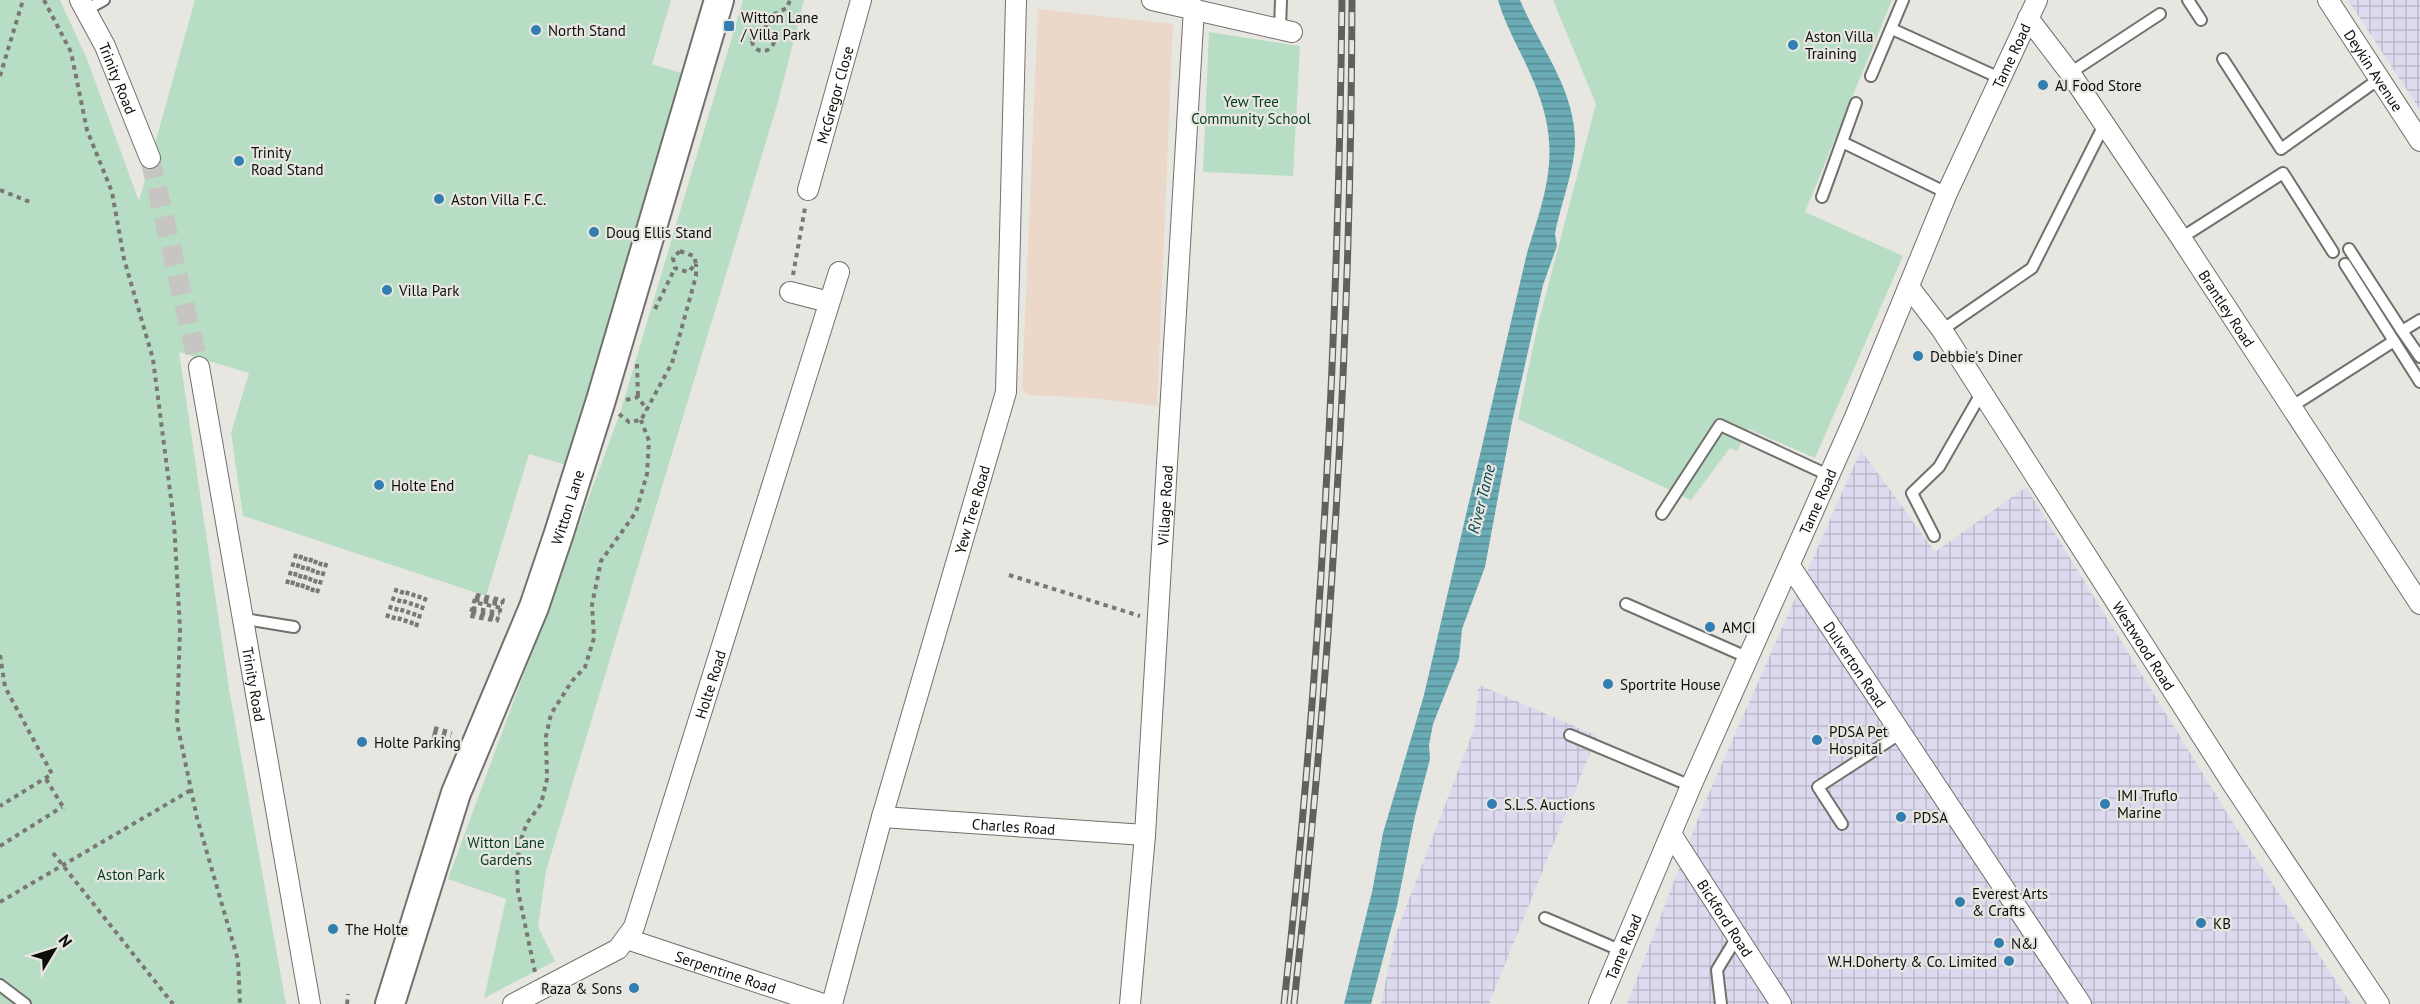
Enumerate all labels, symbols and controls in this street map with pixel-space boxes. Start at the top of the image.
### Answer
place label: Witton Lane / Villa Park [740,8,818,44]
marker: Witton Lane / Villa Park [722,19,736,33]
street label: Tame Road [1988,20,2034,91]
place label: North Stand [548,21,626,40]
marker: North Stand [529,23,543,37]
street label: Deykin Avenue [2340,26,2408,115]
place label: Aston Villa Training [1805,27,1874,63]
marker: Aston Villa Training [1786,38,1800,52]
street label: Trinity Road [95,40,141,117]
street label: McGregor Close [812,44,857,146]
place label: AJ Food Store [2055,76,2142,95]
marker: AJ Food Store [2036,78,2050,92]
park label: Yew Tree Community School [1191,92,1311,128]
place label: Trinity Road Stand [251,143,324,179]
marker: Trinity Road Stand [232,154,246,168]
place label: Aston Villa F.C. [451,190,546,209]
marker: Aston Villa F.C. [432,192,446,206]
place label: Doug Ellis Stand [606,223,712,242]
marker: Doug Ellis Stand [587,225,601,239]
street label: Brantley Road [2195,266,2259,351]
place label: Villa Park [398,281,460,300]
marker: Villa Park [380,283,394,297]
place label: Debbie's Diner [1930,347,2023,366]
marker: Debbie's Diner [1911,349,1925,363]
water label: River Tame [1463,462,1499,536]
street label: Yew Tree Road [950,463,994,556]
street label: Village Road [1153,465,1176,547]
street label: Tame Road [1795,466,1840,537]
street label: Witton Lane [546,467,588,547]
place label: Holte End [391,476,454,495]
marker: Holte End [372,478,386,492]
street label: Westwood Road [2109,598,2179,694]
place label: AMCI [1722,618,1756,637]
street label: Dulverton Road [1820,618,1891,711]
marker: AMCI [1703,620,1717,634]
street label: Trinity Road [238,645,270,723]
street label: Holte Road [690,648,730,721]
place label: Sportrite House [1620,675,1721,694]
marker: Sportrite House [1601,677,1615,691]
place label: PDSA Pet Hospital [1829,722,1888,758]
place label: Holte Parking [374,733,461,752]
marker: PDSA Pet Hospital [1810,733,1824,747]
marker: Holte Parking [355,735,369,749]
place label: IMI Truflo Marine [2117,786,2178,822]
place label: S.L.S. Auctions [1504,795,1595,814]
marker: S.L.S. Auctions [1485,797,1499,811]
marker: IMI Truflo Marine [2098,797,2112,811]
place label: PDSA [1913,808,1948,827]
marker: PDSA [1894,810,1908,824]
street label: Charles Road [971,814,1056,838]
park label: Witton Lane Gardens [467,833,545,869]
park label: Aston Park [97,865,166,884]
street label: Bickford Road [1693,876,1757,960]
place label: Everest Arts & Crafts [1972,884,2048,920]
marker: Everest Arts & Crafts [1953,895,1967,909]
street label: Tame Road [1601,911,1645,983]
place label: KB [2213,914,2231,933]
marker: KB [2194,916,2208,930]
north arrow [24,920,84,980]
place label: The Holte [345,920,408,939]
marker: The Holte [326,922,340,936]
text: N [55,930,77,951]
place label: N&J [2011,934,2038,953]
marker: N&J [1992,936,2006,950]
street label: Serpentine Road [673,946,779,997]
place label: W.H.Doherty & Co. Limited [1828,952,1997,971]
marker: W.H.Doherty & Co. Limited [2002,954,2016,968]
place label: Raza & Sons [541,979,622,998]
marker: Raza & Sons [627,981,641,995]

